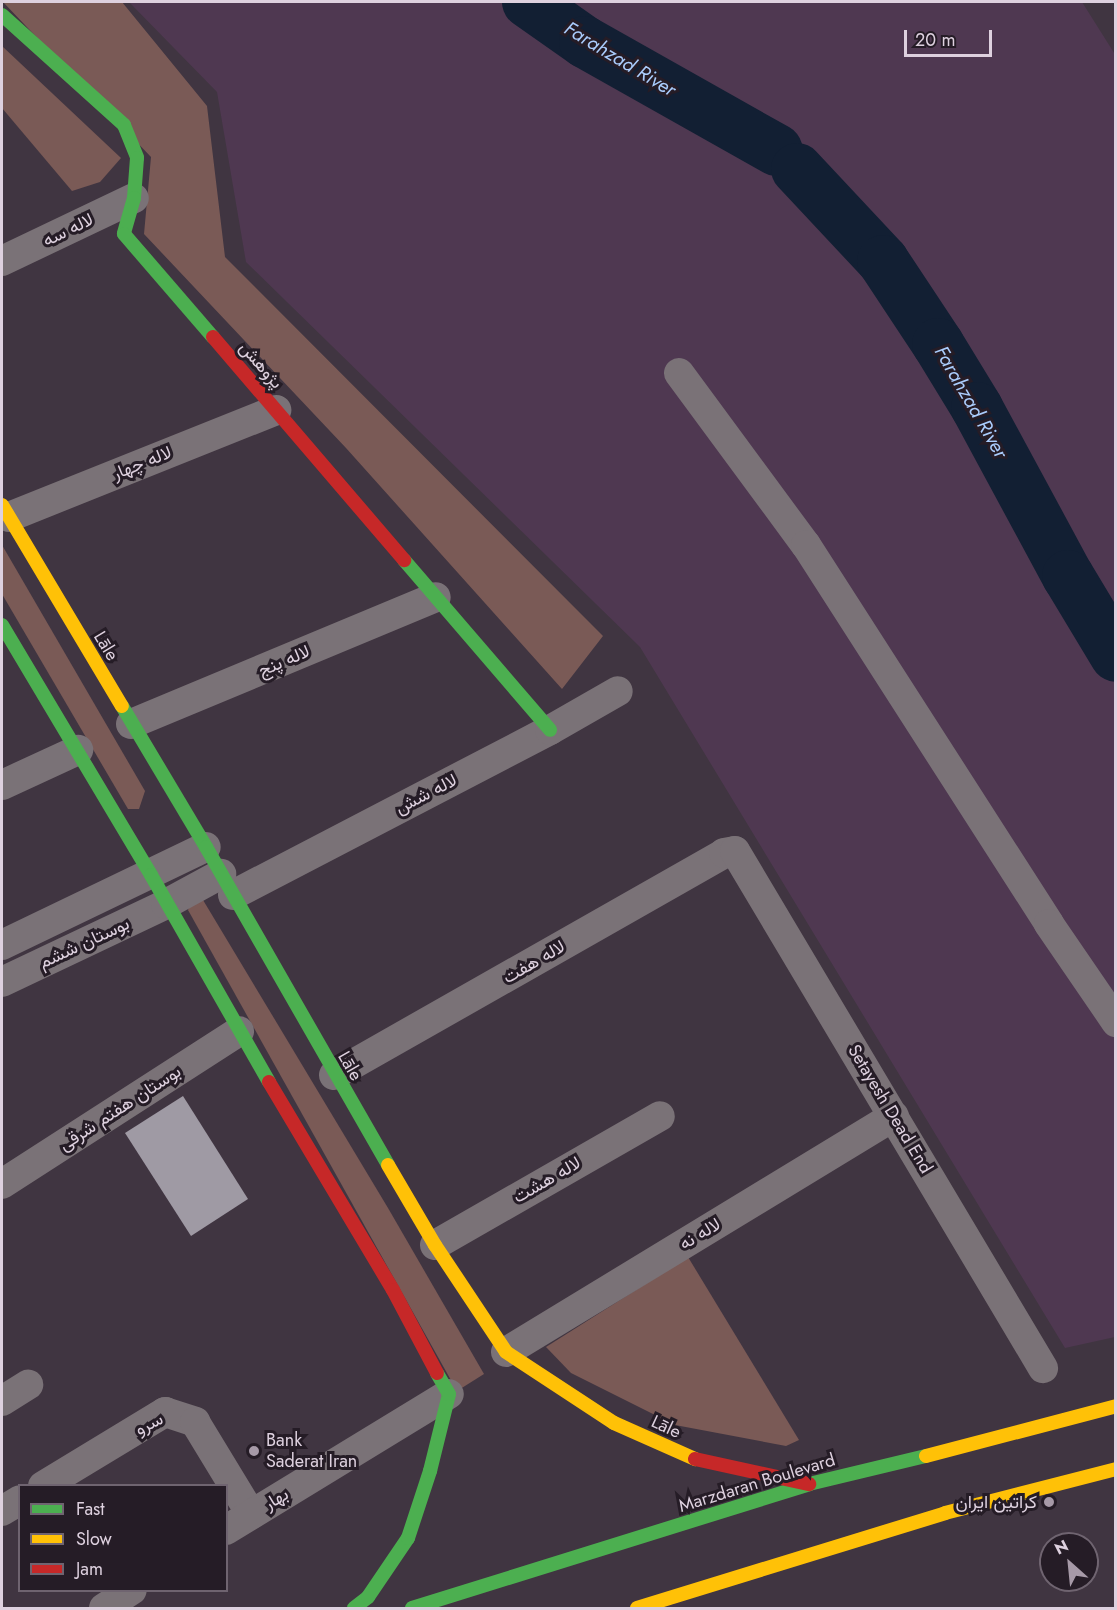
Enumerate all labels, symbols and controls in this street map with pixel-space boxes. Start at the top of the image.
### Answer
water label: Farahzad River [560,16,680,102]
scale bar [907,18,996,56]
text: 20 m [915,27,955,53]
street label: لاله سه [39,209,97,251]
street label: پژوهش [235,337,287,393]
water label: Farahzad River [929,341,1013,463]
street label: لاله چهار [109,441,175,485]
street label: Lāle [89,627,123,665]
street label: لاله پنج [255,640,313,682]
street label: لاله شش [391,769,461,819]
street label: بوستان ششم [35,913,133,973]
street label: لاله هفت [499,936,569,988]
street label: Setayesh Dead End [843,1041,937,1177]
street label: Lāle [333,1048,367,1084]
street label: بوستان هفتم شرقی [55,1060,185,1156]
street label: لاله هشت [509,1152,585,1208]
street label: لاله نه [675,1213,725,1255]
street label: سرو [131,1408,167,1440]
street label: Lāle [648,1411,684,1443]
place label: Bank Saderat Iran [266,1430,357,1472]
marker: Bank Saderat Iran [247,1444,261,1458]
street label: Marzdaran Boulevard [676,1449,838,1517]
street label: بهار [260,1483,292,1515]
legend [18,1484,228,1592]
place label: کراتین ایران [956,1491,1037,1513]
marker: کراتین ایران [1042,1495,1056,1509]
text: Fast [76,1496,105,1522]
text: Slow [76,1526,112,1552]
north arrow [1039,1532,1099,1592]
text: N [1051,1534,1072,1560]
text: Jam [76,1556,103,1582]

